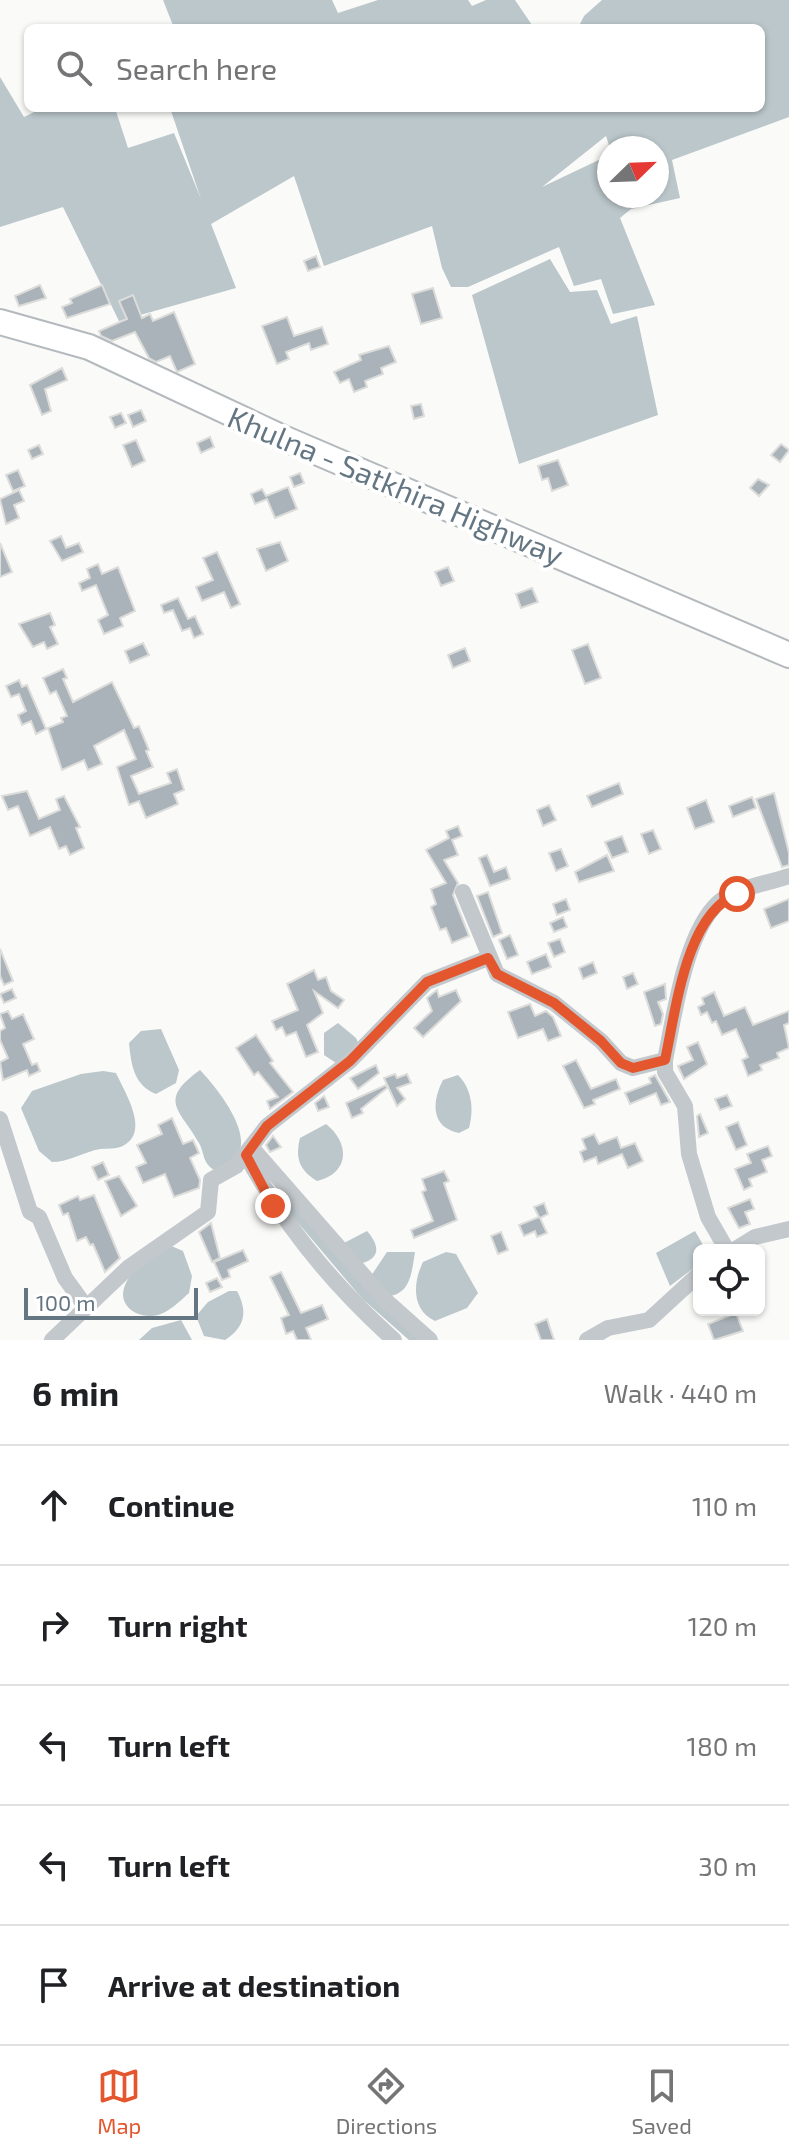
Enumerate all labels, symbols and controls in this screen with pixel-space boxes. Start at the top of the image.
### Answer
search box [24,24,765,112]
icon: search [52,46,96,90]
text: Search here [116,50,277,86]
north arrow [597,136,669,208]
street label: Khulna - Satkhira Highway [223,398,569,572]
route start [719,876,755,912]
route end [255,1188,291,1224]
map controls [693,1244,765,1316]
button: locate [693,1244,765,1316]
scale bar [24,1284,198,1320]
text: 100 m [36,1289,95,1315]
text: 6 min [32,1372,119,1413]
text: Walk · 440 m [604,1377,757,1408]
icon: ahead [32,1483,76,1527]
text: Continue [108,1487,235,1523]
text: 110 m [692,1490,757,1521]
icon: right [32,1603,76,1647]
text: Turn right [108,1607,248,1643]
text: 120 m [688,1610,757,1641]
icon: left [32,1723,76,1767]
text: Turn left [108,1727,230,1763]
text: 180 m [687,1730,757,1761]
icon: left [32,1843,76,1887]
text: Turn left [108,1847,230,1883]
text: 30 m [698,1850,757,1881]
icon: arrive [32,1963,76,2007]
text: Arrive at destination [108,1967,400,2003]
tab: Map [97,2064,141,2138]
tab: Directions [336,2064,437,2138]
tab: Saved [631,2064,692,2138]

